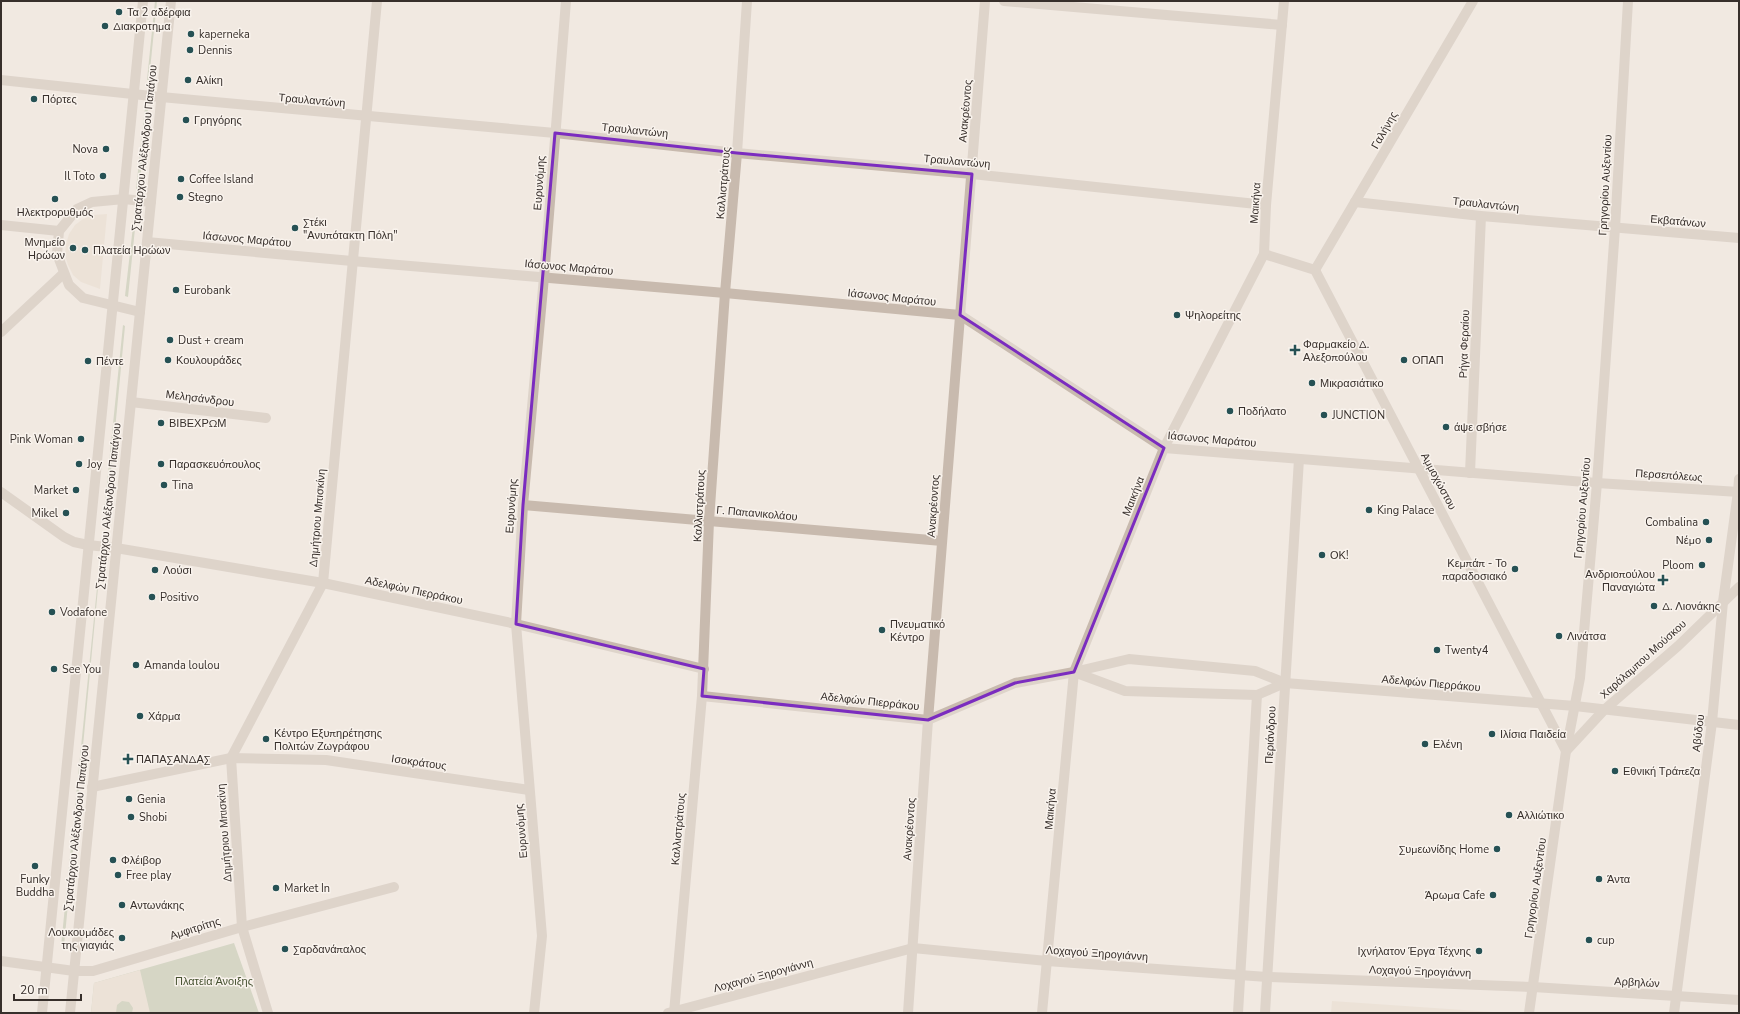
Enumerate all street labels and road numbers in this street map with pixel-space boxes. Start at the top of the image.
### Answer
street label: Στρατάρχου Αλέξανδρου Παπάγου [128,64,161,232]
street label: Ανακρέοντος [955,79,976,143]
street label: Τραυλαντώνη [278,90,346,111]
street label: Γαλήνης [1368,109,1401,152]
street label: Τραυλαντώνη [601,120,669,141]
street label: Γρηγορίου Αυξεντίου [1595,134,1616,236]
street label: Καλλιστράτους [713,146,734,220]
street label: Τραυλαντώνη [923,151,991,172]
street label: Ευρυνόμης [530,155,549,211]
street label: Μαικήνα [1247,181,1264,224]
street label: Τραυλαντώνη [1452,194,1520,215]
street label: Εκβατάνων [1650,212,1707,231]
street label: Ιάσωνος Μαράτου [202,228,292,251]
street label: Ιάσωνος Μαράτου [524,256,614,279]
street label: Ιάσωνος Μαράτου [847,285,937,310]
street label: Ρήγα Φεραίου [1456,309,1473,379]
street label: Μελησάνδρου [165,387,235,410]
street label: Στρατάρχου Αλέξανδρου Παπάγου [92,422,125,590]
street label: Ιάσωνος Μαράτου [1167,428,1257,451]
street label: Αμμοχώστου [1417,450,1460,512]
street label: Γρηγορίου Αυξεντίου [1571,457,1594,559]
street label: Περσεπόλεως [1635,466,1703,485]
street label: Δημήτριου Μπισκίνη [306,468,329,568]
street label: Καλλιστράτους [690,469,709,543]
street label: Ανακρέοντος [924,474,943,538]
street label: Μαικήνα [1119,474,1148,518]
street label: Ευρυνόμης [502,478,521,534]
street label: Γ. Παπανικολάου [716,502,798,525]
street label: Αδελφών Πιερράκου [364,573,464,608]
street label: Χαράλαμπου Μούσκου [1597,617,1690,702]
street label: Αδελφών Πιερράκου [1381,672,1481,695]
street label: Αδελφών Πιερράκου [820,689,920,714]
street label: Περιάνδρου [1261,706,1280,764]
street label: Αβύδου [1689,713,1708,753]
street label: Στρατάρχου Αλέξανδρου Παπάγου [60,744,93,912]
street label: Ισοκράτους [390,751,448,774]
street label: Δημήτριου Μπισκίνη [214,783,235,883]
street label: Μαικήνα [1041,787,1060,830]
street label: Καλλιστράτους [668,792,689,866]
street label: Ανακρέοντος [900,797,919,861]
street label: Ευρυνόμης [512,803,531,859]
street label: Γρηγορίου Αυξεντίου [1521,837,1550,939]
street label: Αμφιτρίτης [168,914,222,943]
street label: Λοχαγού Ξηρογιάννη [1045,942,1149,965]
street label: Λοχαγού Ξηρογιάννη [712,955,815,996]
street label: Λοχαγού Ξηρογιάννη [1368,962,1471,981]
street label: Αρβηλών [1614,974,1661,991]

